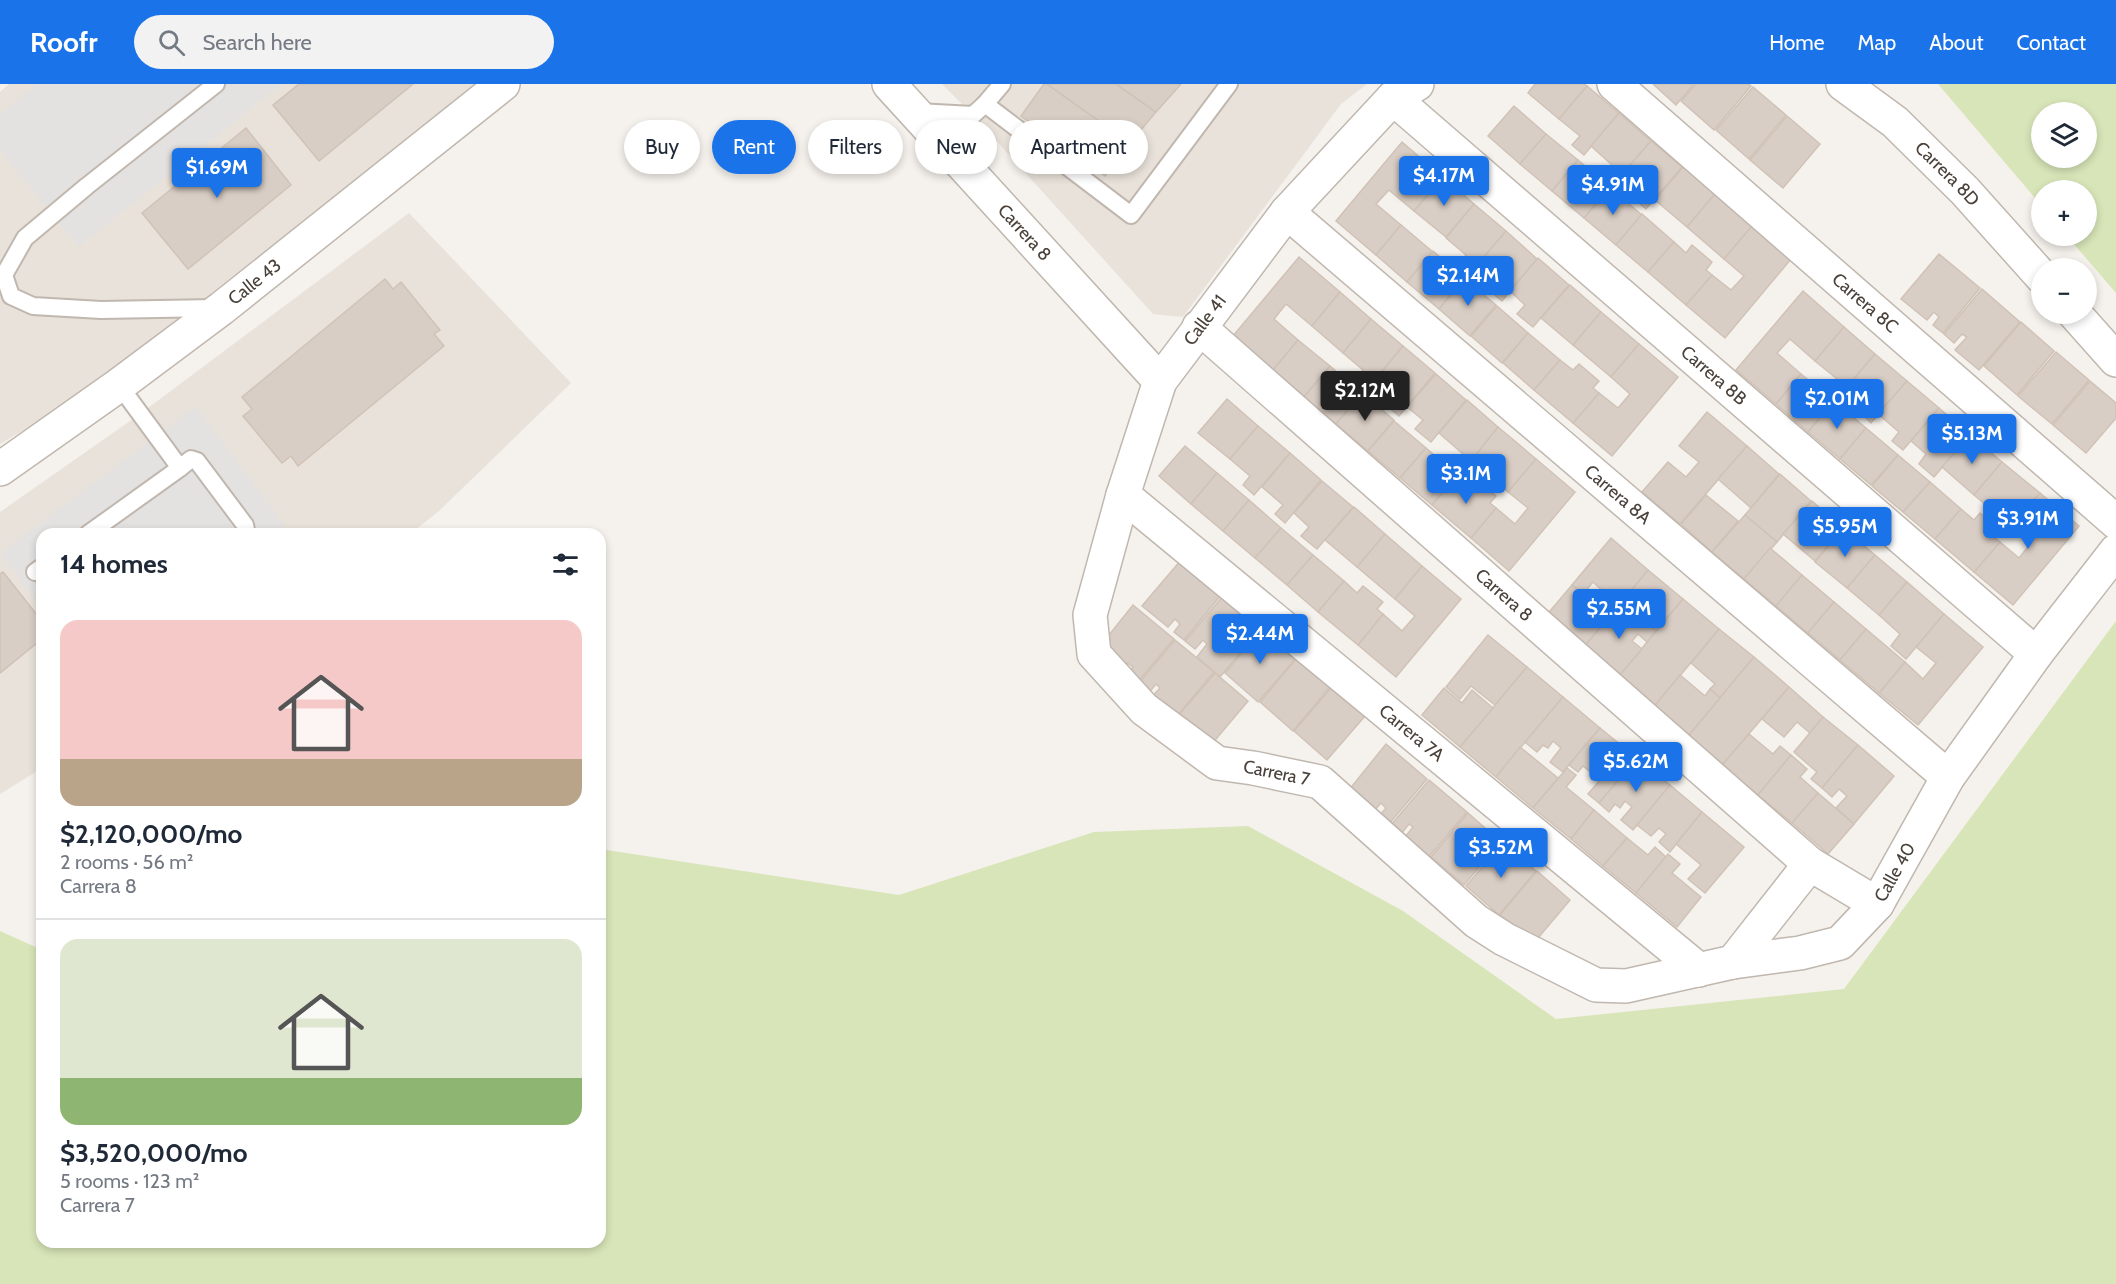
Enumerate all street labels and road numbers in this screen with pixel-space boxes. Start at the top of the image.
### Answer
street label: Carrera 8D [1910,137,1984,211]
street label: Carrera 8 [993,199,1056,265]
street label: Calle 43 [224,254,286,310]
street label: Carrera 8C [1827,268,1902,338]
street label: Calle 41 [1179,290,1231,350]
street label: Carrera 8B [1676,341,1751,410]
street label: Carrera 8A [1580,460,1655,529]
street label: Carrera 8 [1471,564,1537,626]
street label: Carrera 7A [1375,700,1449,766]
street label: Carrera 7 [1242,756,1312,791]
street label: Calle 40 [1869,839,1920,906]

